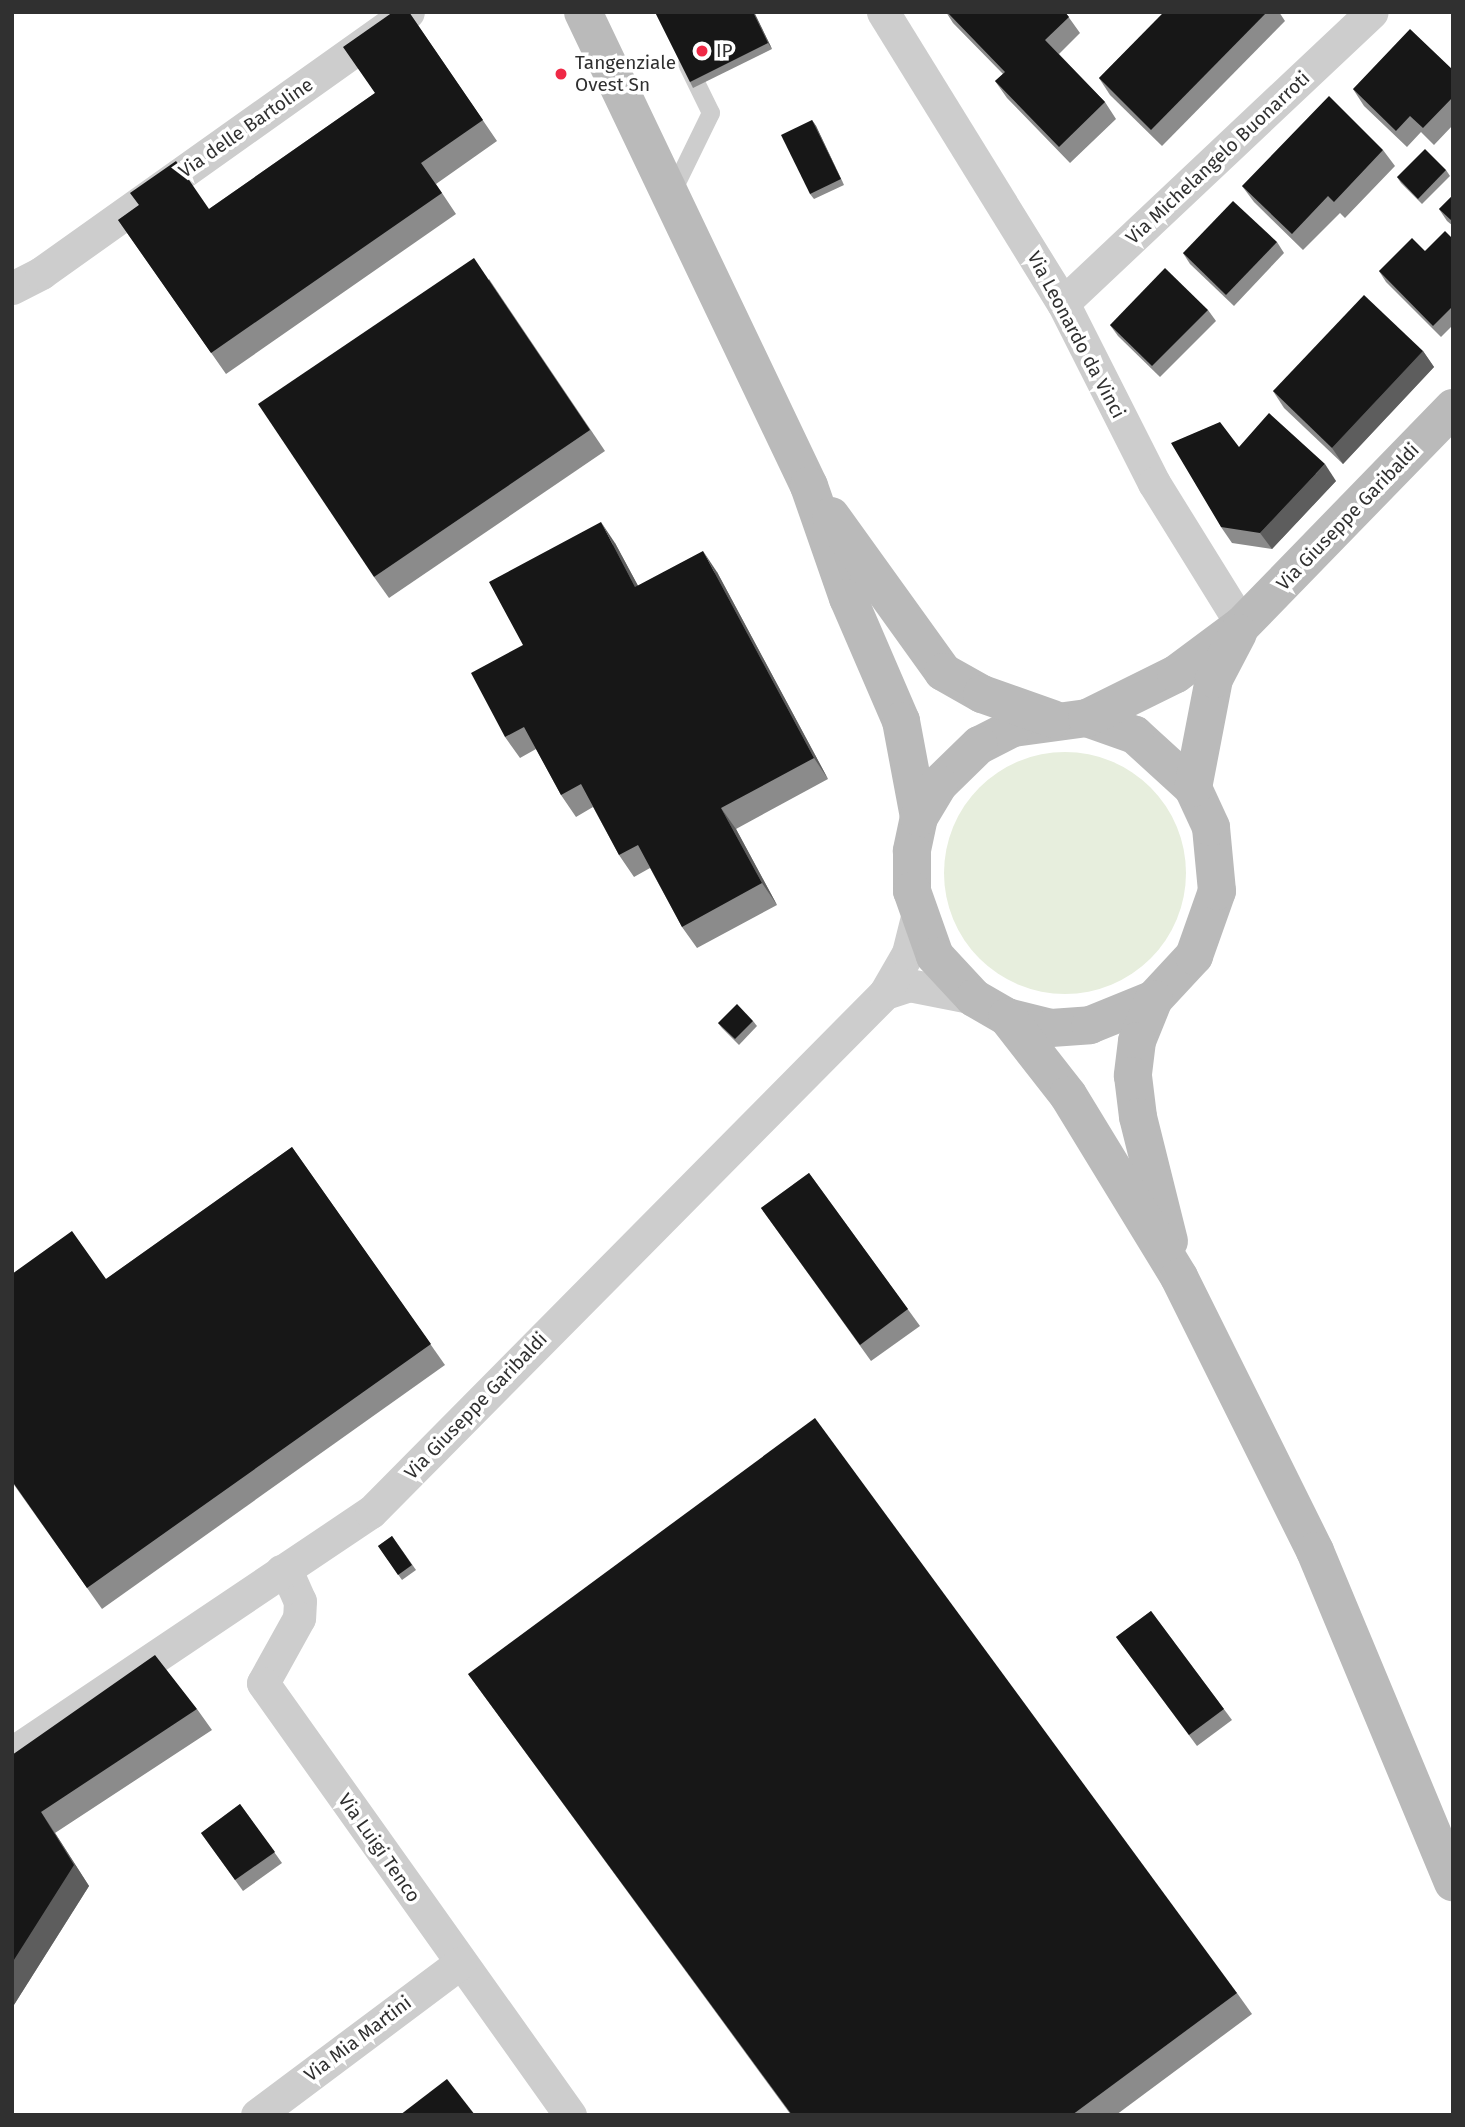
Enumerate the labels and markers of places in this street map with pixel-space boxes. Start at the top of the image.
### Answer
place label: IP [716,40,733,62]
marker: IP [694,43,710,59]
place label: Tangenziale Ovest Sn [575,52,676,96]
marker: Tangenziale Ovest Sn [553,66,569,82]

